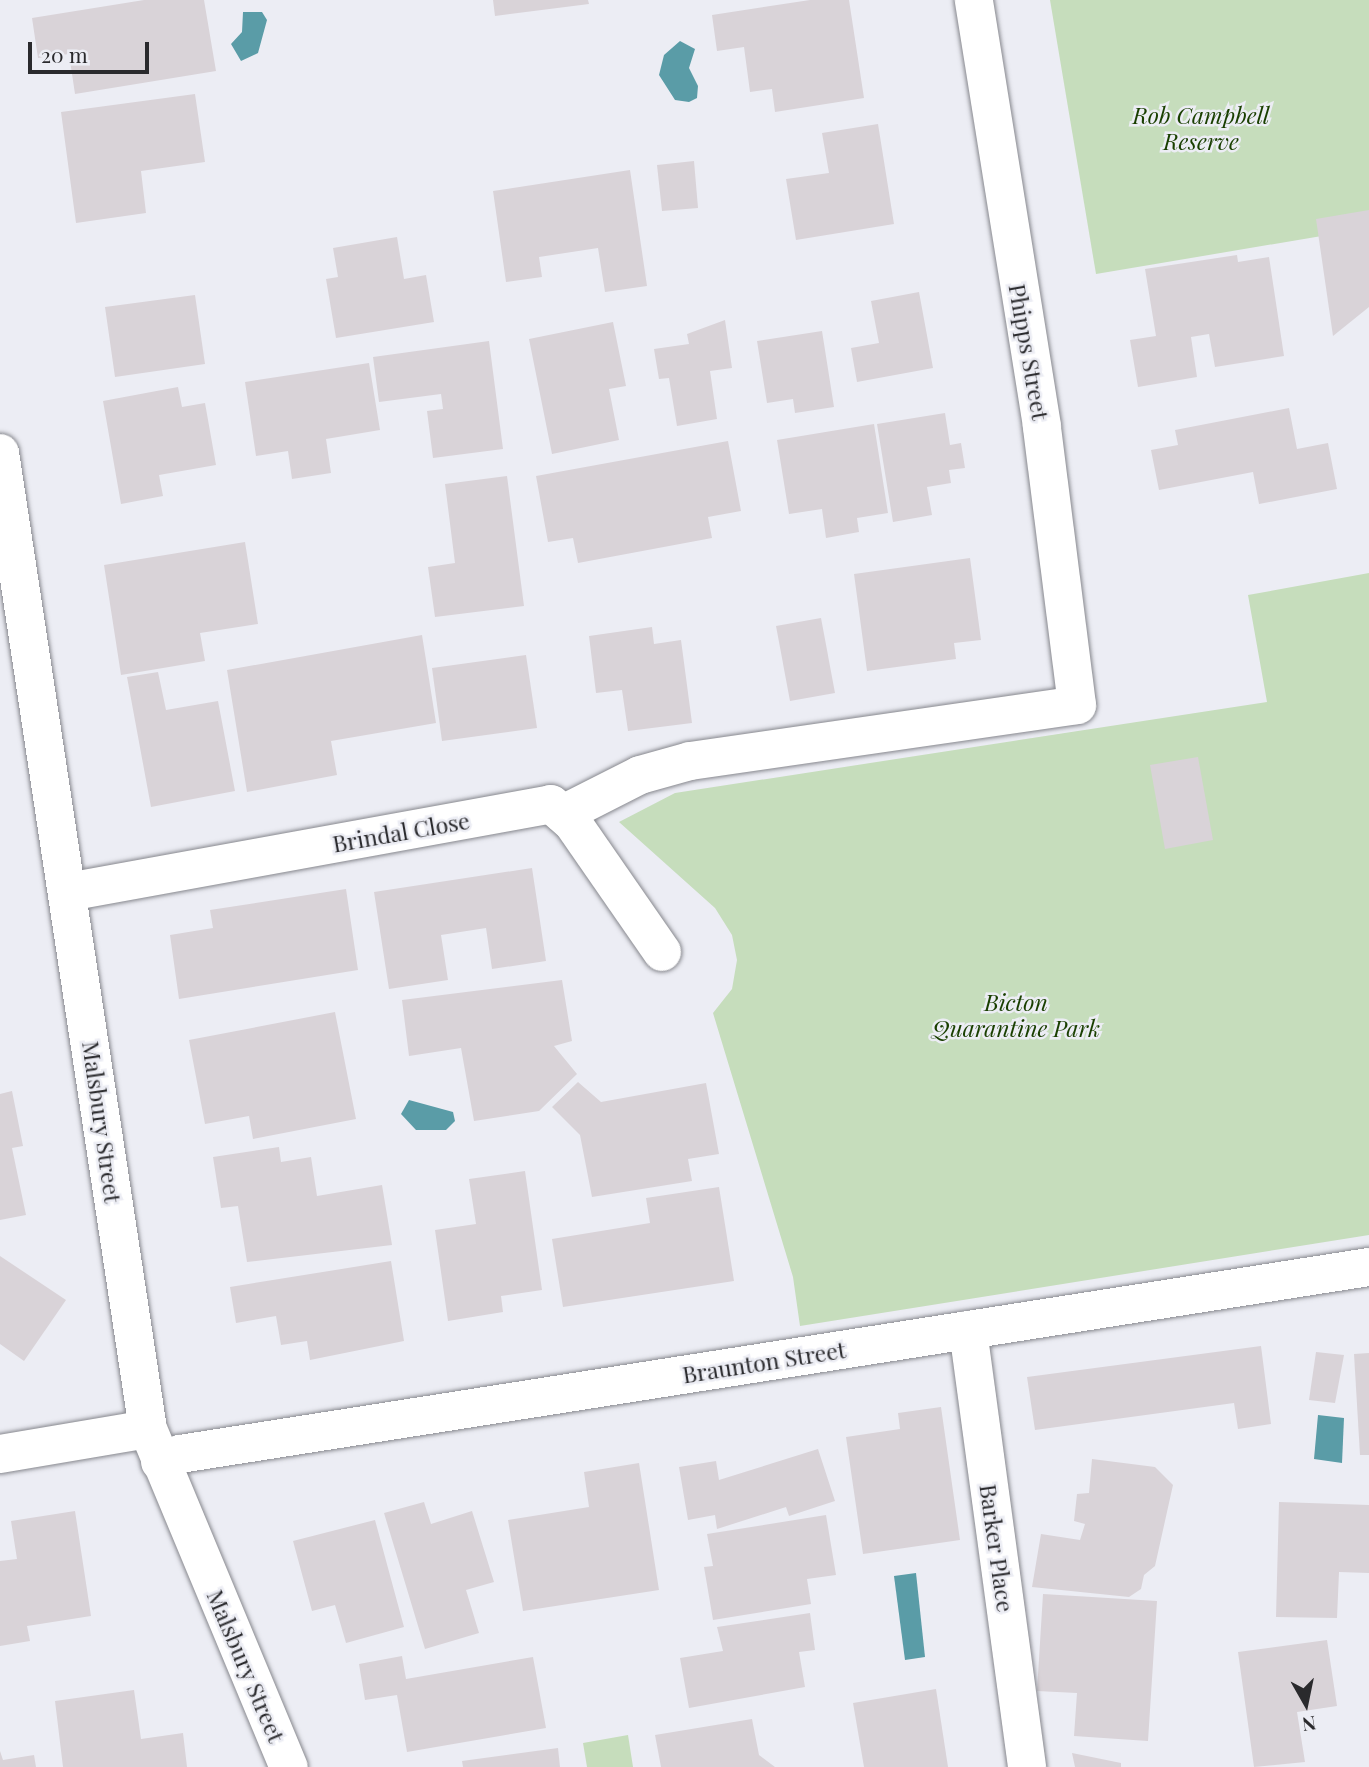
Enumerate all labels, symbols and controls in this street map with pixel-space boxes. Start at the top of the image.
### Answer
scale bar [32,28,152,72]
text: 20 m [41,40,88,68]
park label: Rob Campbell Reserve [1133,101,1269,155]
street label: Phipps Street [1003,282,1055,422]
street label: Brindal Close [330,806,472,858]
park label: Bicton Quarantine Park [932,988,1100,1042]
street label: Malsbury Street [77,1039,127,1205]
street label: Braunton Street [680,1335,848,1389]
street label: Barker Place [974,1482,1020,1614]
street label: Malsbury Street [201,1585,291,1747]
north arrow [1271,1669,1341,1739]
text: N [1300,1711,1318,1739]

